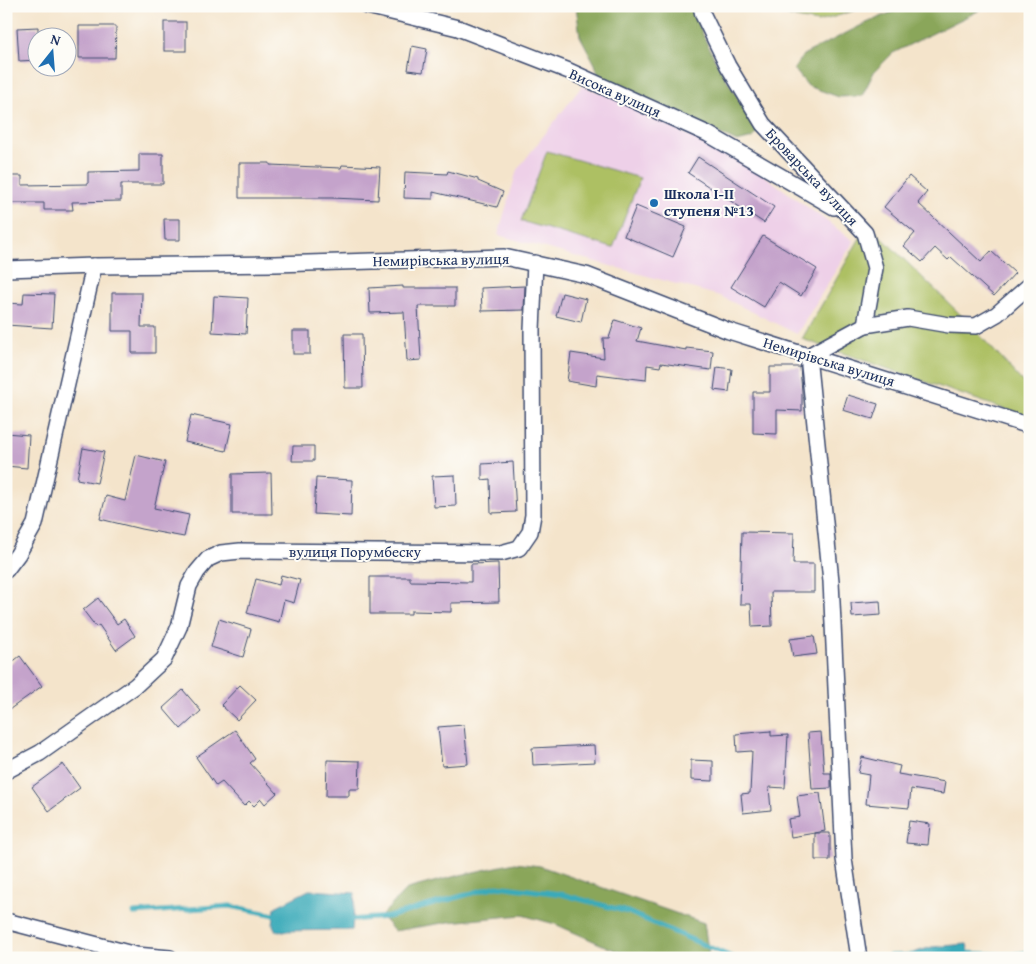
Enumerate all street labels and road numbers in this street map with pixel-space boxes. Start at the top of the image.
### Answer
street label: Висока вулиця [566,63,665,122]
street label: Броварська вулиця [761,123,864,231]
street label: Немирівська вулиця [373,248,510,271]
street label: Немирівська вулиця [761,332,898,392]
street label: вулиця Порумбеску [289,541,421,562]

